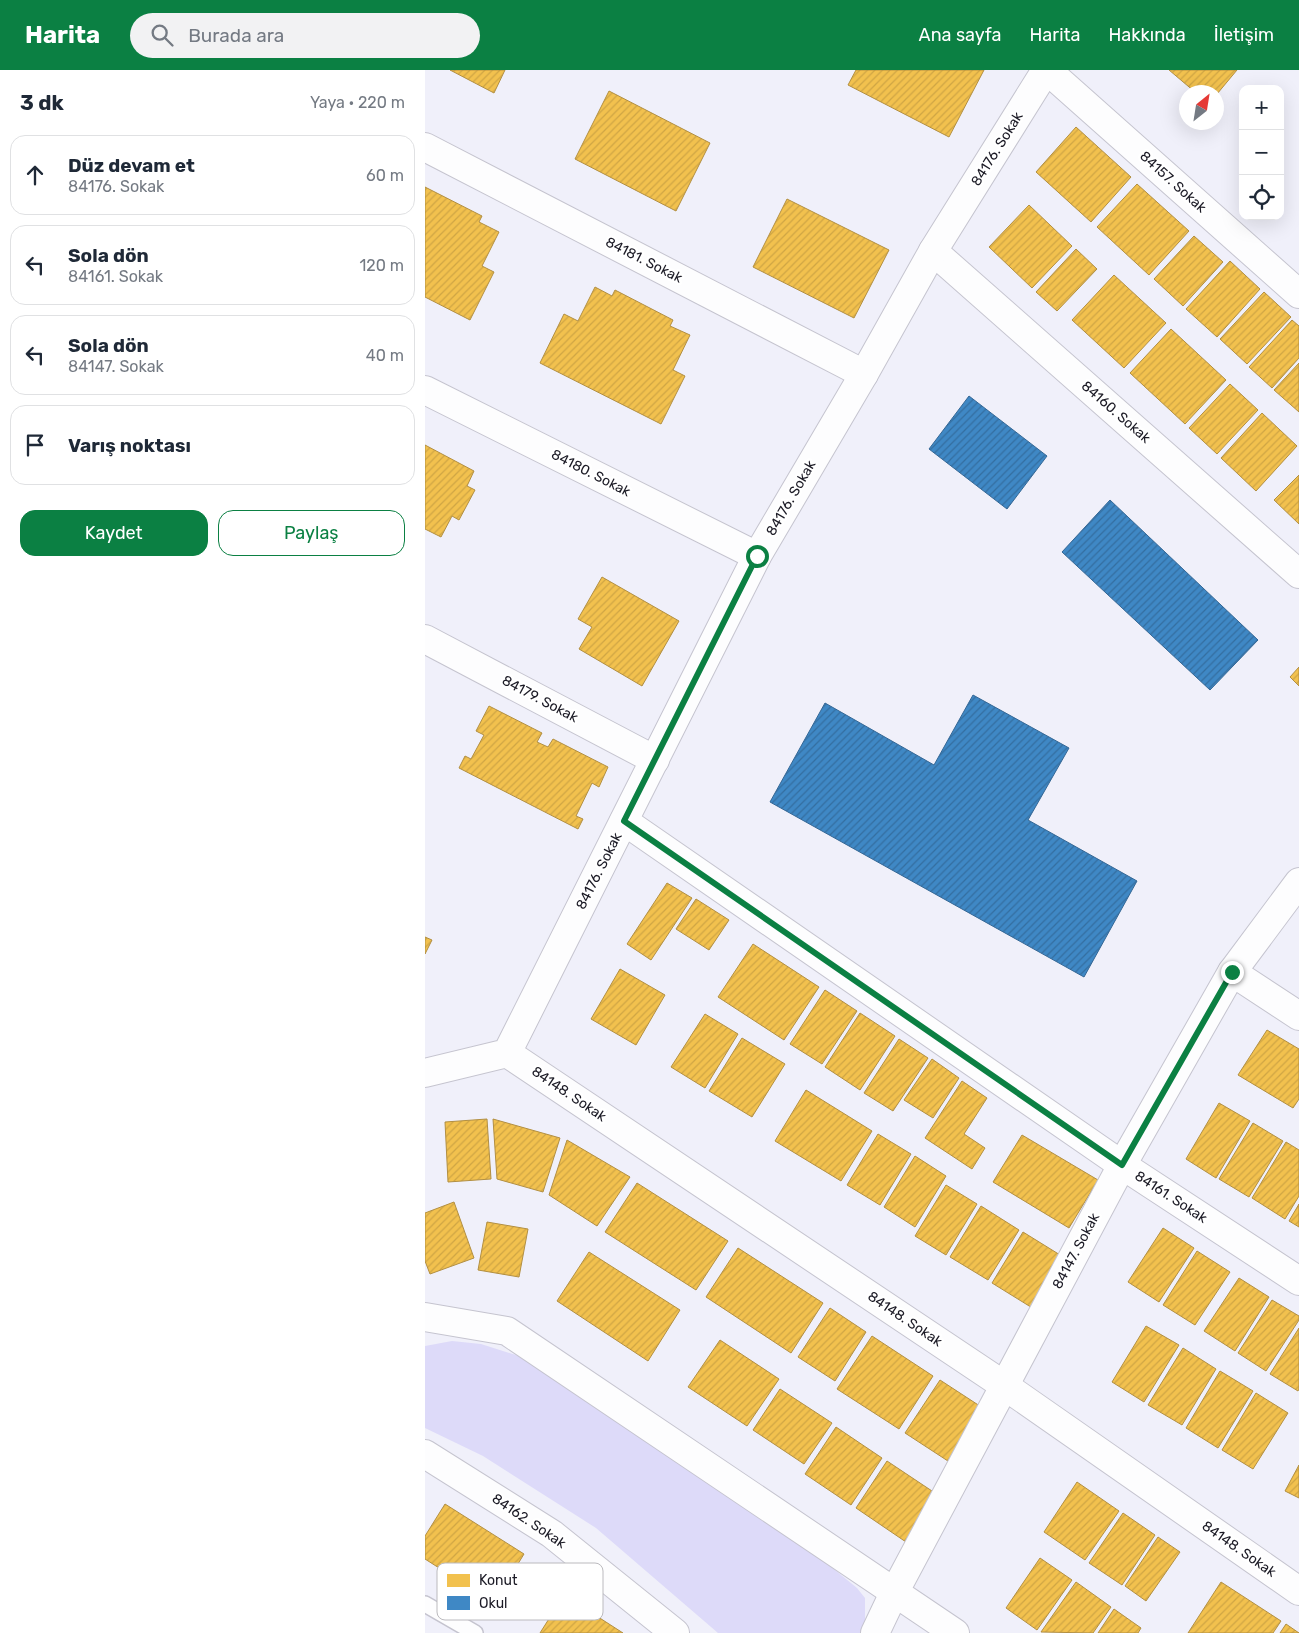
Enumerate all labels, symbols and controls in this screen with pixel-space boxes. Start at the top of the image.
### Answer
search box [130,13,480,58]
text: Harita [25,21,100,49]
icon: search [148,21,176,49]
text: Burada ara [188,24,284,47]
text: Ana sayfa [919,24,1002,46]
text: Harita [1030,24,1080,46]
text: Hakkında [1108,24,1186,46]
text: İletişim [1214,24,1274,46]
north arrow [1179,85,1224,130]
map controls [1239,85,1284,220]
button: + [1239,85,1284,130]
text: 3 dk [20,90,64,115]
text: Yaya · 220 m [310,93,405,112]
street label: 84176. Sokak [967,108,1027,189]
button: − [1239,130,1284,175]
street label: 84157. Sokak [1136,148,1210,217]
text: Düz devam et [68,154,195,177]
icon: ahead [21,161,49,189]
text: 60 m [366,166,404,185]
button: locate [1239,175,1284,220]
text: 84176. Sokak [68,177,164,196]
street label: 84181. Sokak [603,233,686,287]
text: Sola dön [68,244,149,267]
icon: left [21,251,49,279]
text: 120 m [359,256,404,275]
text: 84161. Sokak [68,267,163,286]
text: Sola dön [68,334,149,357]
icon: left [21,341,49,369]
text: 40 m [366,346,404,365]
text: 84147. Sokak [68,357,164,376]
street label: 84160. Sokak [1078,377,1155,447]
icon: arrive [21,431,49,459]
text: Varış noktası [68,434,191,457]
street label: 84180. Sokak [549,446,634,501]
street label: 84176. Sokak [763,457,820,539]
button: Kaydet [20,510,208,556]
button: Paylaş [218,510,405,556]
route start [746,545,769,568]
street label: 84179. Sokak [499,672,582,726]
street label: 84176. Sokak [572,829,626,912]
route end [1221,961,1244,984]
street label: 84148. Sokak [528,1063,610,1126]
street label: 84161. Sokak [1132,1167,1211,1227]
street label: 84147. Sokak [1049,1209,1104,1292]
street label: 84148. Sokak [864,1288,946,1351]
street label: 84162. Sokak [489,1490,570,1552]
street label: 84148. Sokak [1199,1517,1280,1581]
legend [437,1563,603,1620]
text: Konut [479,1572,518,1589]
text: Okul [479,1595,508,1612]

